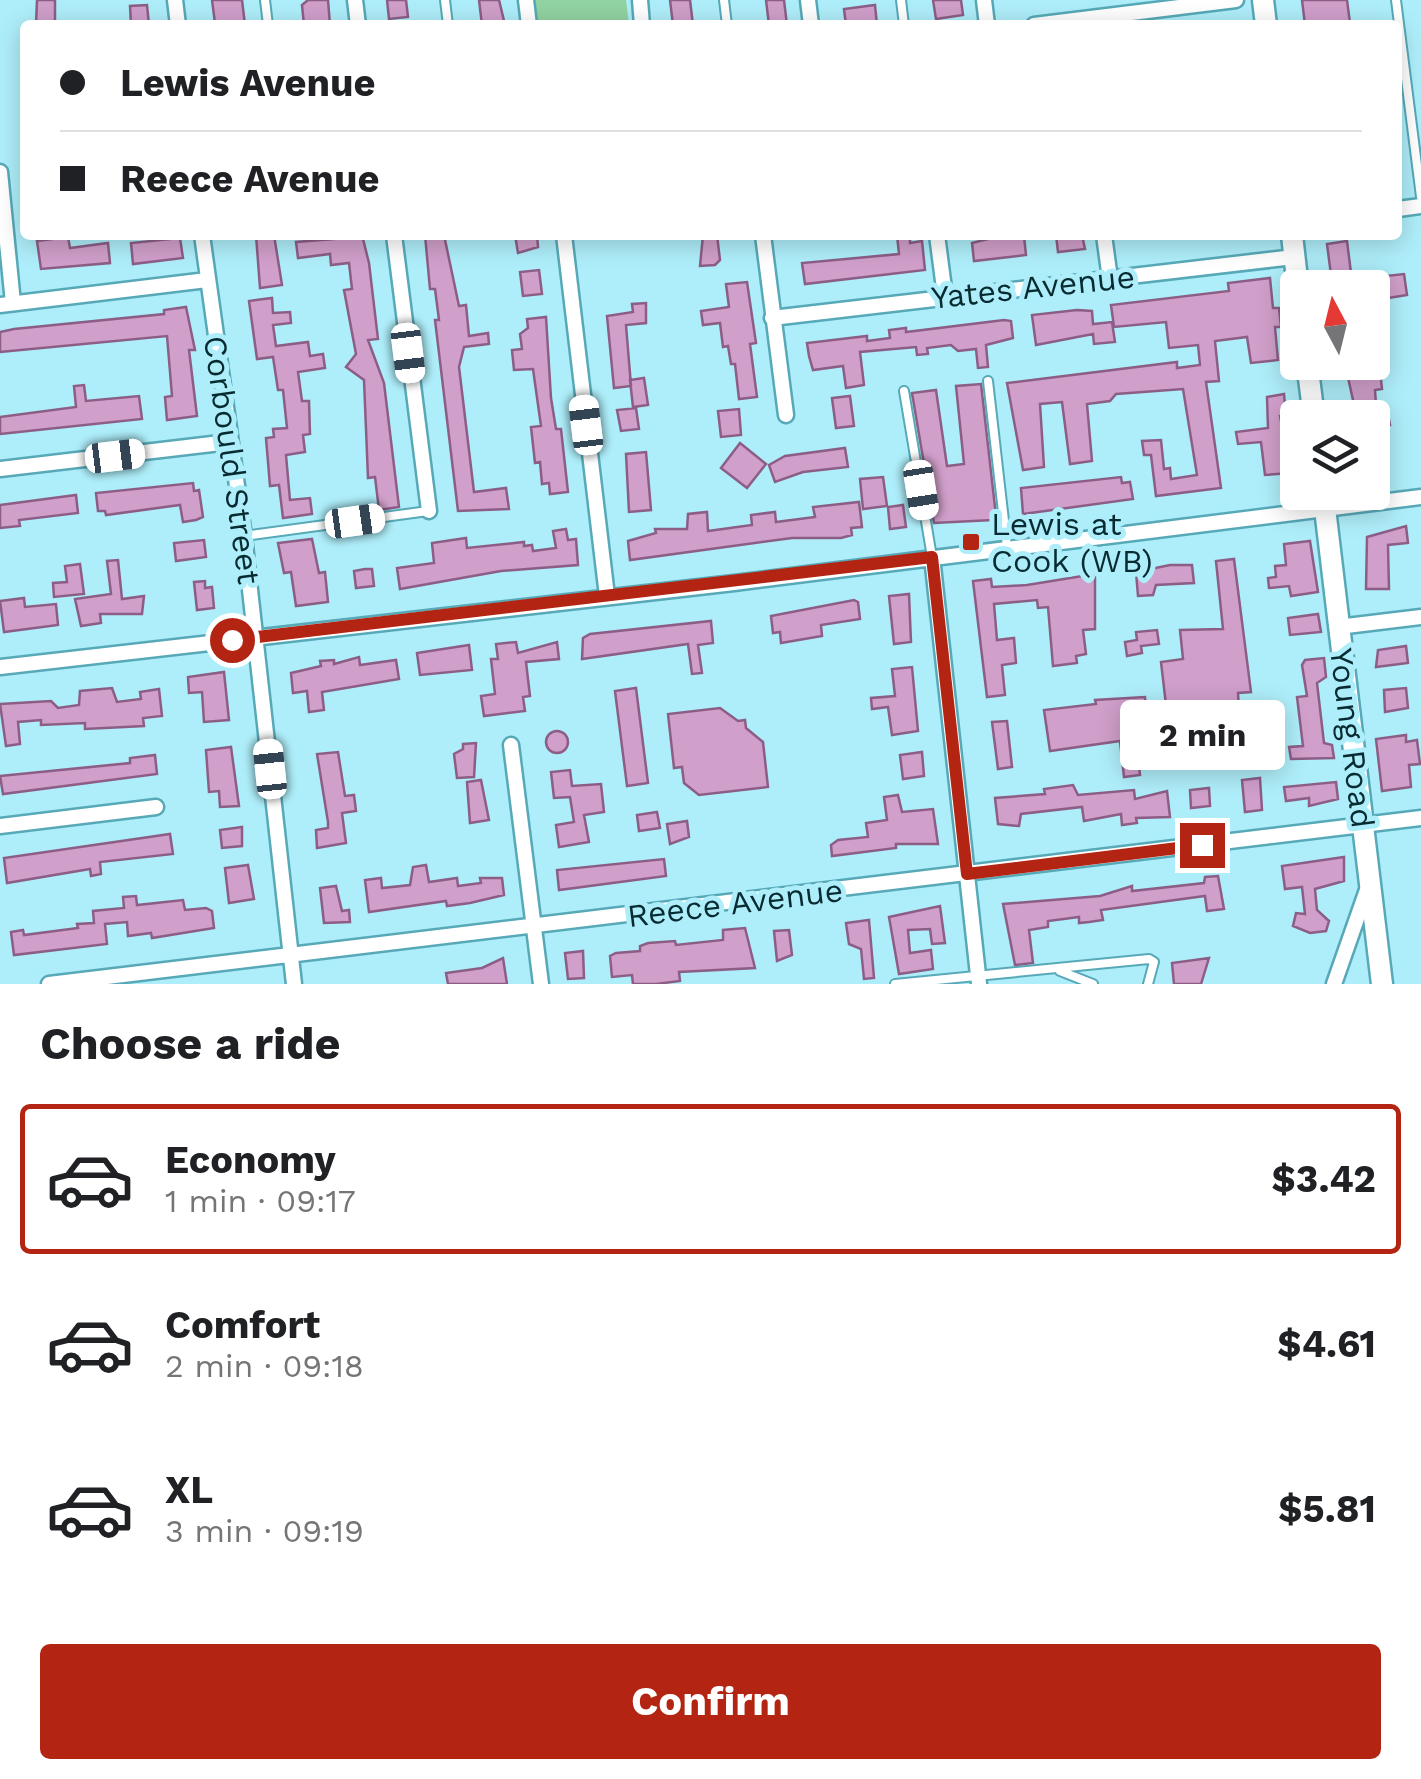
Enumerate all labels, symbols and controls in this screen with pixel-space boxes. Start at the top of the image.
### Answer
text: Lewis Avenue [120,61,376,105]
text: Reece Avenue [120,157,379,201]
street label: Yates Avenue [929,257,1137,317]
north arrow [1280,270,1390,380]
map controls [1280,270,1390,510]
car [389,321,427,385]
street label: Corbould Street [196,333,268,587]
car [567,393,605,457]
button: layers [1280,400,1390,510]
car [83,437,147,475]
car [901,458,941,522]
car [323,502,387,540]
place label: Lewis at Cook (WB) [991,505,1153,580]
marker: Lewis at Cook (WB) [960,531,982,553]
route start [210,618,255,663]
street label: Young Road [1322,646,1382,830]
callout: 2 min [1120,700,1284,770]
text: 2 min [1159,716,1246,754]
car [252,738,288,800]
route end [1180,823,1225,868]
street label: Reece Avenue [625,871,845,935]
text: Choose a ride [40,1017,340,1070]
icon: car [45,1134,135,1224]
text: Economy [165,1138,336,1182]
text: $3.42 [1271,1157,1376,1201]
text: 1 min · 09:17 [165,1182,356,1220]
icon: car [45,1299,135,1389]
text: Comfort [165,1303,320,1347]
text: $4.61 [1277,1322,1376,1366]
text: 2 min · 09:18 [165,1347,364,1385]
icon: car [45,1464,135,1554]
text: XL [165,1468,213,1512]
text: $5.81 [1278,1487,1376,1531]
text: 3 min · 09:19 [165,1512,364,1550]
button: Confirm [40,1644,1381,1759]

